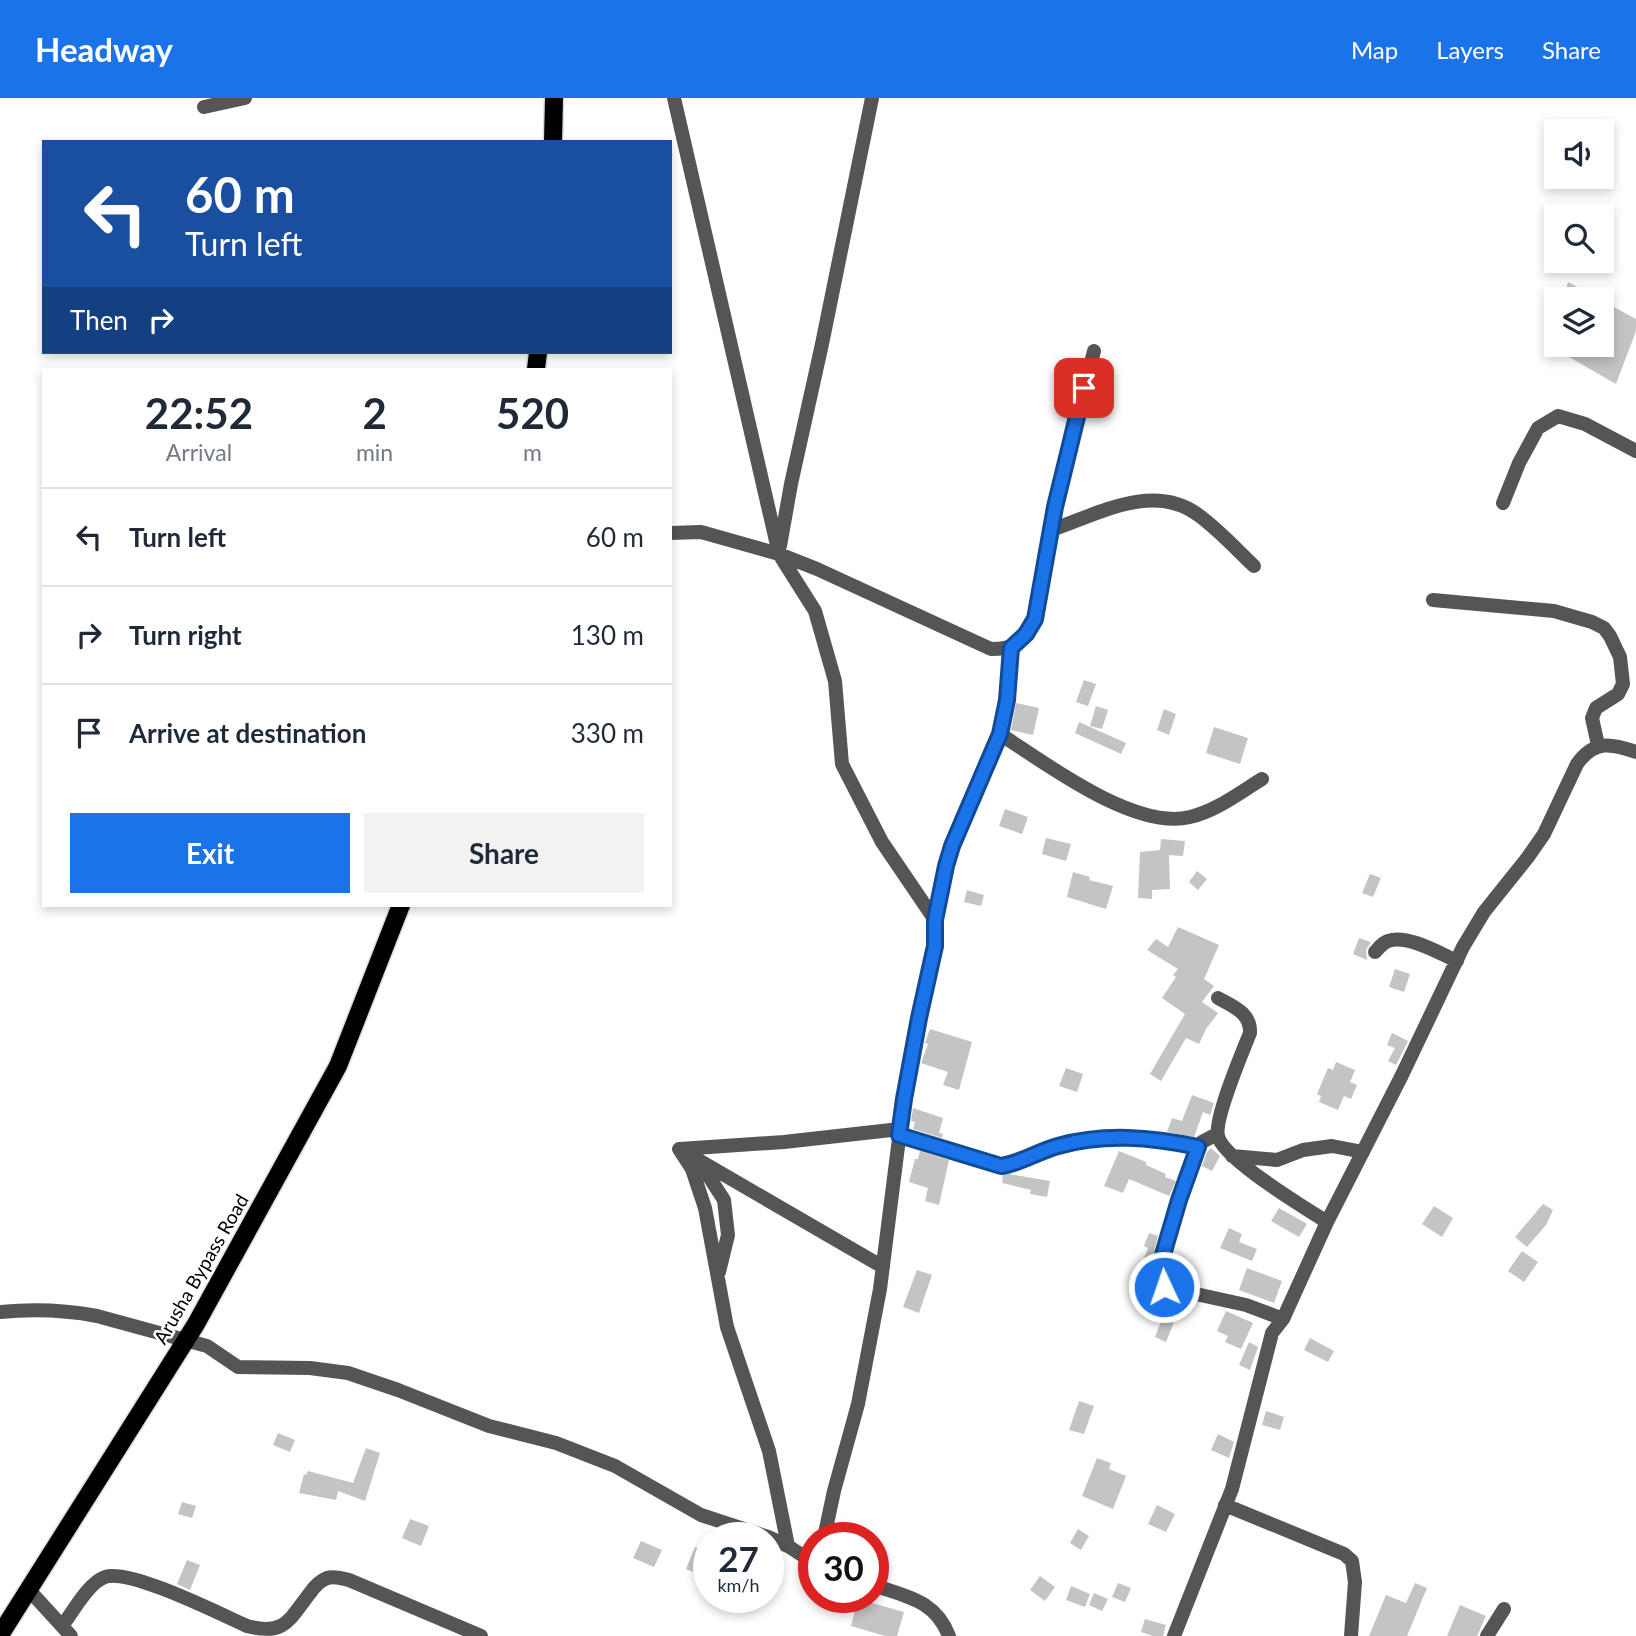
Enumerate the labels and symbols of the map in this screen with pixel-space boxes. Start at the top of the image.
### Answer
pin [1054,358,1114,418]
street label: Arusha Bypass Road [148,1190,253,1348]
position arrow [1127,1250,1201,1324]
speed limit sign: 30 [798,1522,889,1613]

